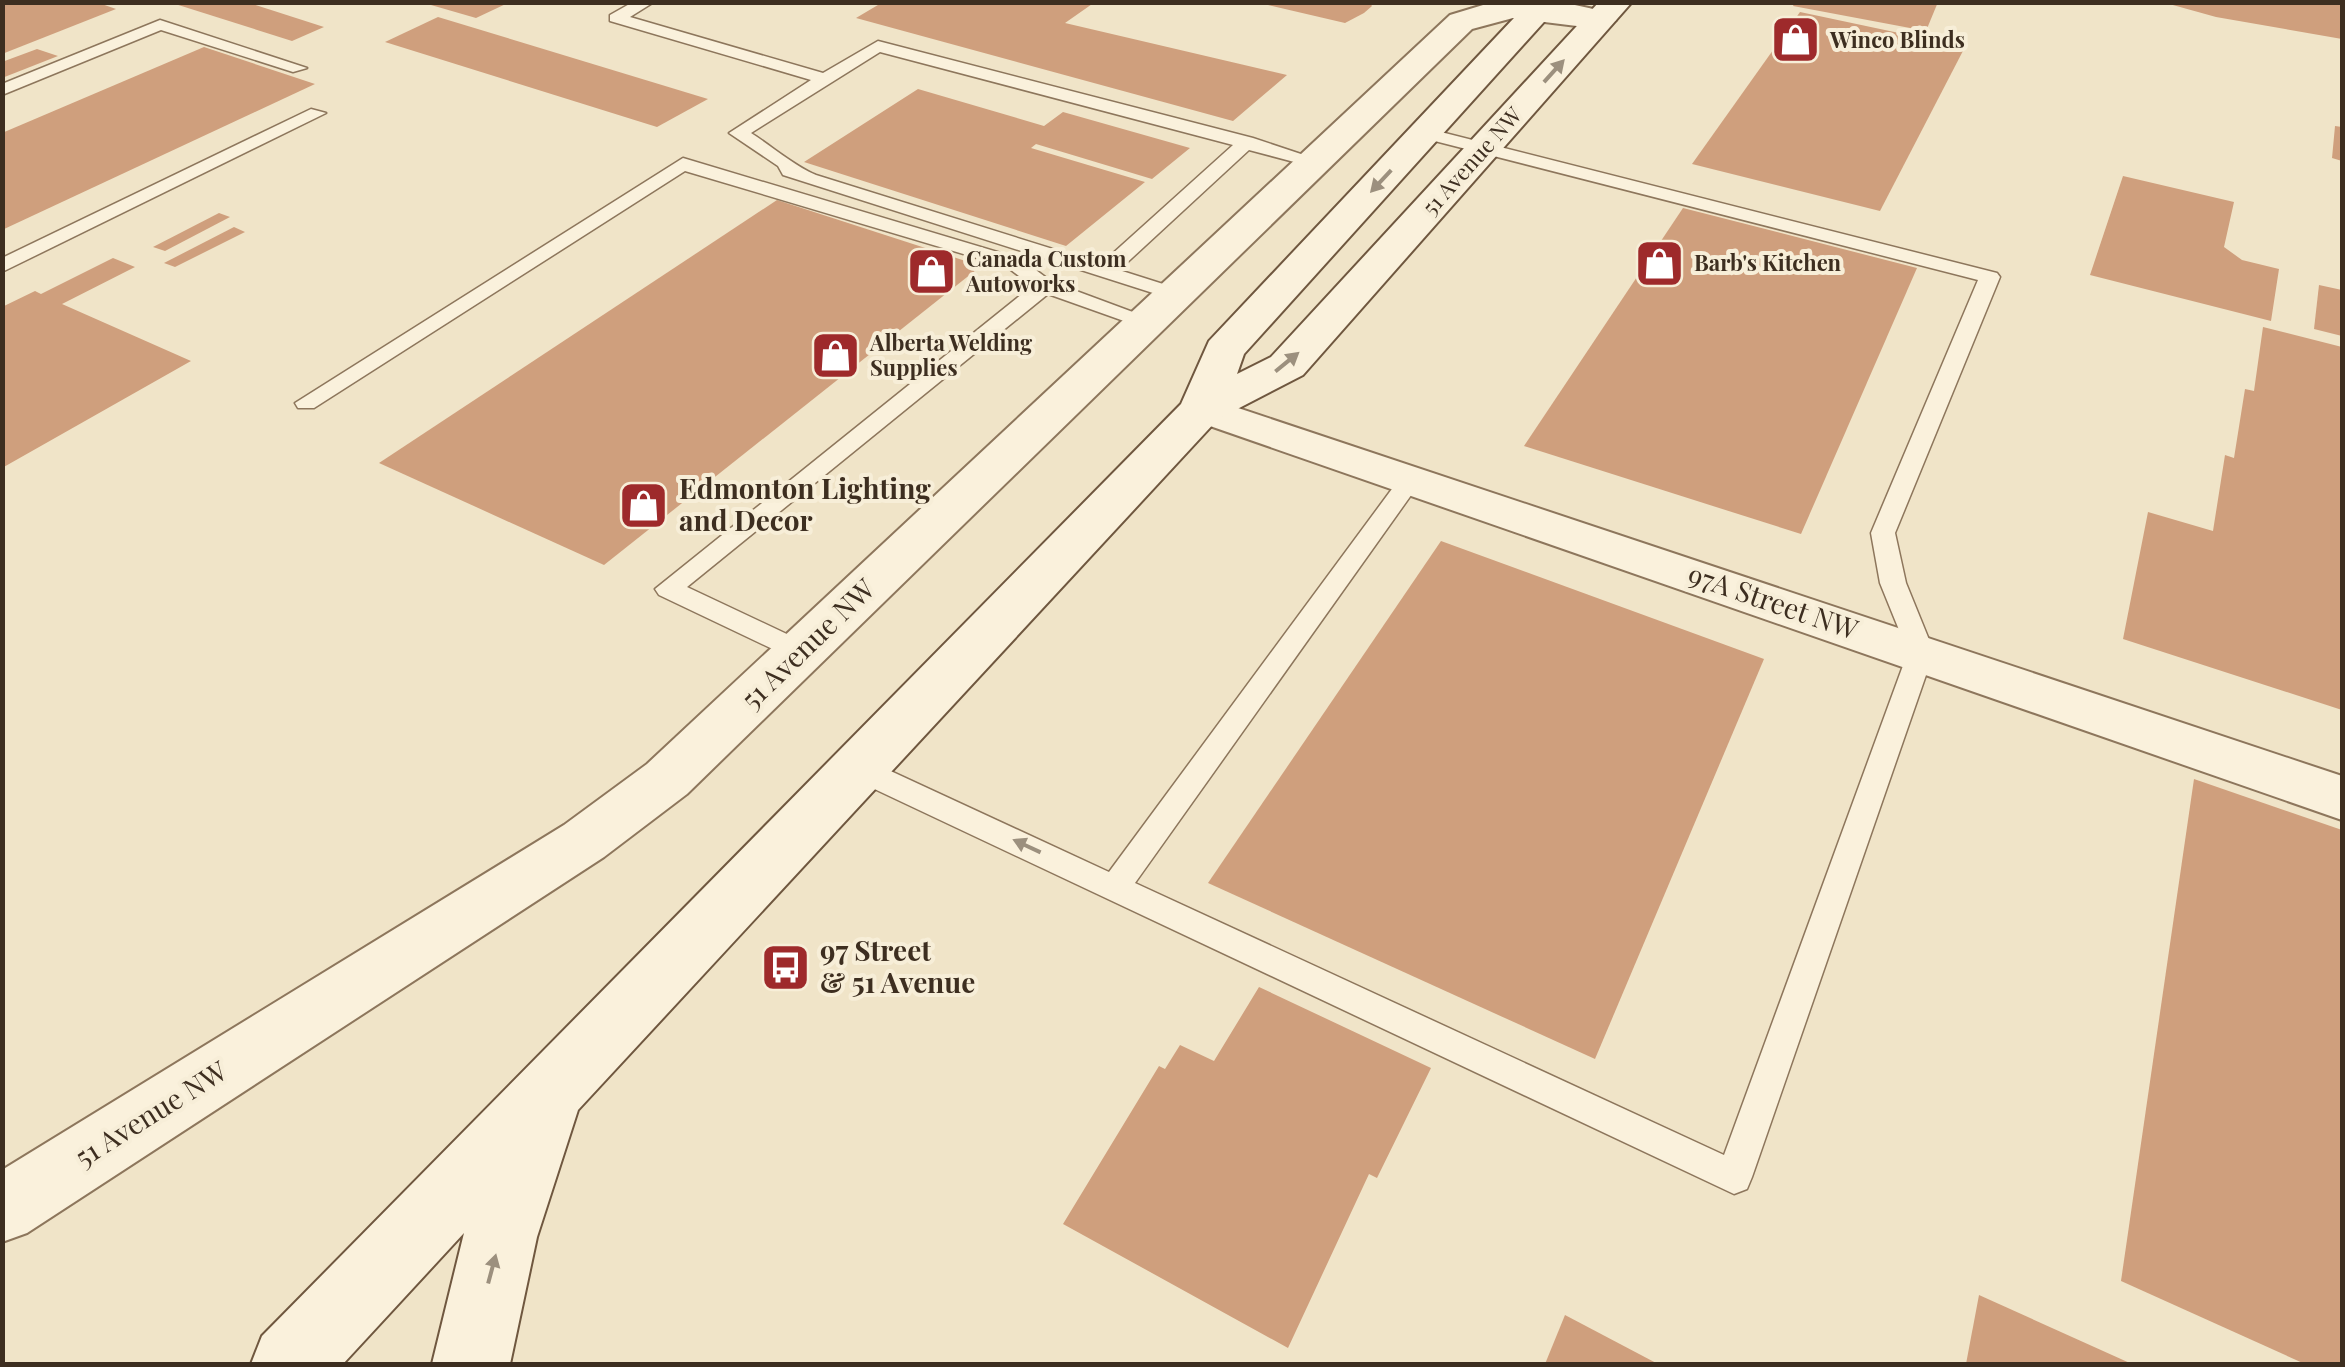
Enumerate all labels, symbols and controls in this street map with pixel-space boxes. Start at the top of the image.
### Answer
shop icon: Winco Blinds [1769,14,1821,66]
place label: Winco Blinds [1829,24,1965,54]
one-way arrow [1543,59,1565,84]
street label: 51 Avenue NW [1415,100,1528,221]
one-way arrow [1370,169,1393,193]
shop icon: Barb's Kitchen [1633,237,1685,289]
place label: Canada Custom Autoworks [965,243,1126,298]
shop icon: Canada Custom Autoworks [905,246,957,298]
place label: Barb's Kitchen [1694,247,1842,277]
place label: Alberta Welding Supplies [869,327,1033,382]
shop icon: Alberta Welding Supplies [809,330,861,382]
one-way arrow [1274,351,1299,373]
place label: Edmonton Lighting and Decor [679,469,931,538]
shop icon: Edmonton Lighting and Decor [618,479,670,531]
street label: 97A Street NW [1684,554,1864,647]
street label: 51 Avenue NW [732,569,882,716]
one-way arrow [1012,838,1041,855]
place label: 97 Street & 51 Avenue [820,931,975,1000]
bus stop icon: 97 Street & 51 Avenue [759,941,811,993]
street label: 51 Avenue NW [67,1051,234,1174]
one-way arrow [484,1254,500,1285]

